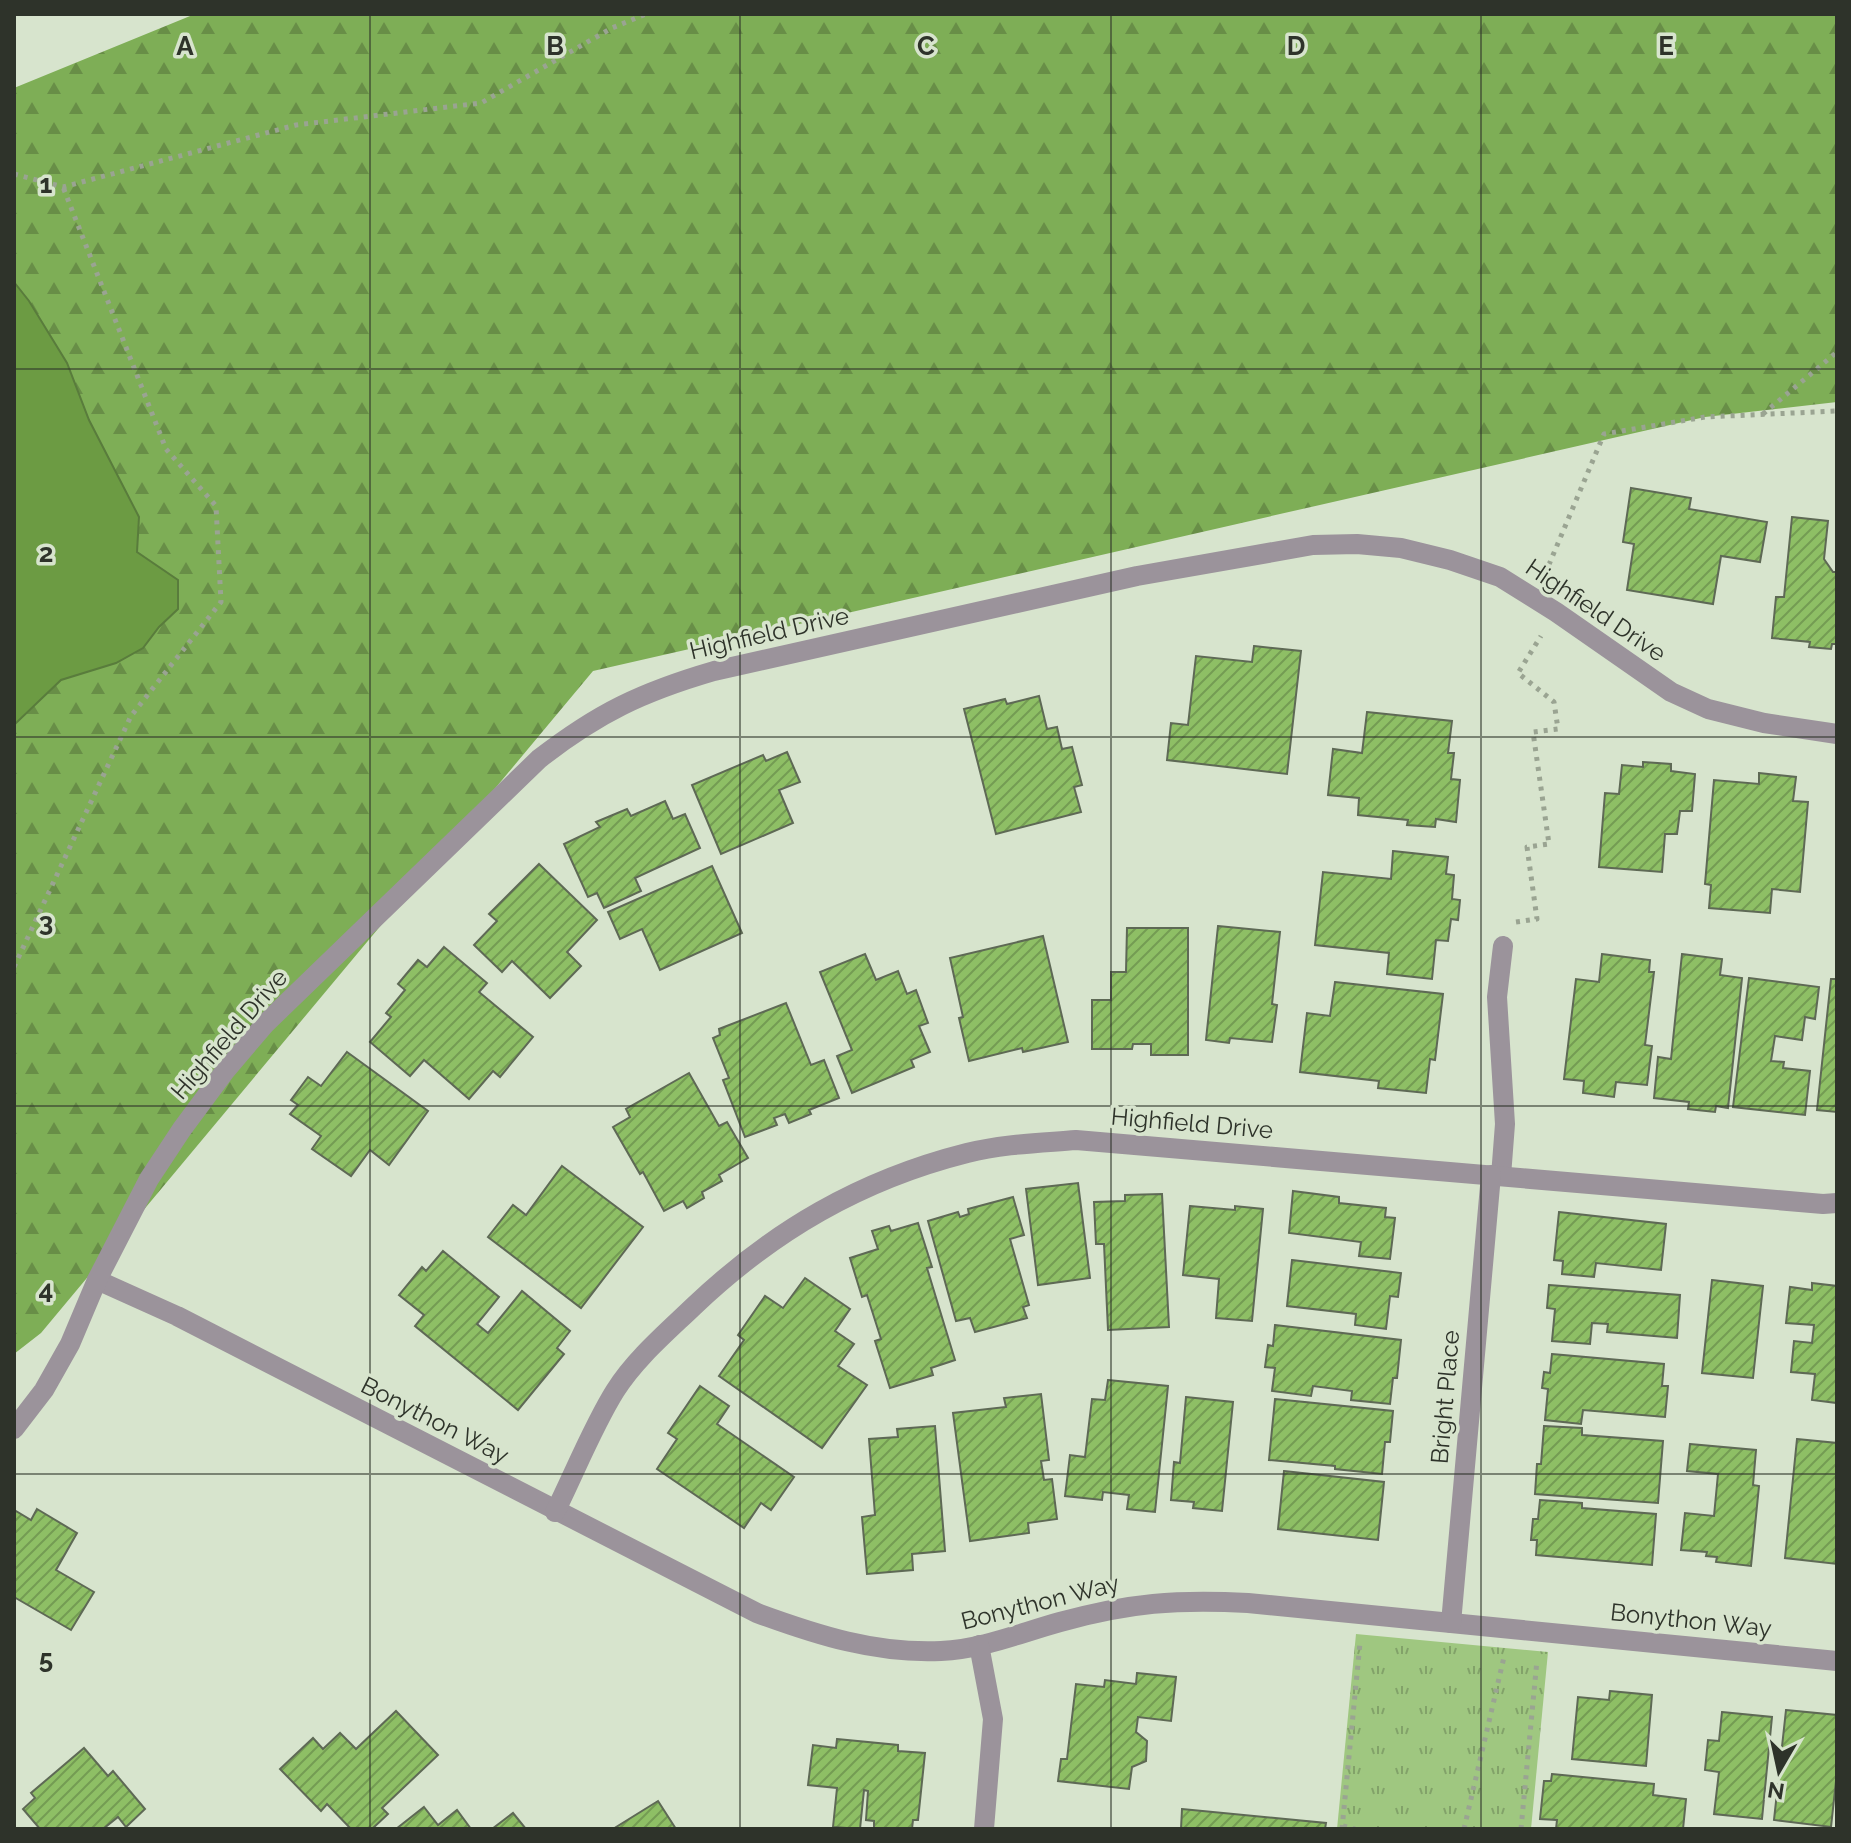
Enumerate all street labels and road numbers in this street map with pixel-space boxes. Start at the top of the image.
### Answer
street label: Highfield Drive [1520,553,1672,667]
street label: Highfield Drive [686,601,852,665]
street label: Highfield Drive [165,963,293,1105]
street label: Highfield Drive [1110,1101,1274,1145]
street label: Bright Place [1425,1329,1465,1465]
street label: Bonython Way [356,1370,514,1470]
street label: Bonython Way [958,1568,1122,1636]
street label: Bonython Way [1609,1597,1773,1643]

